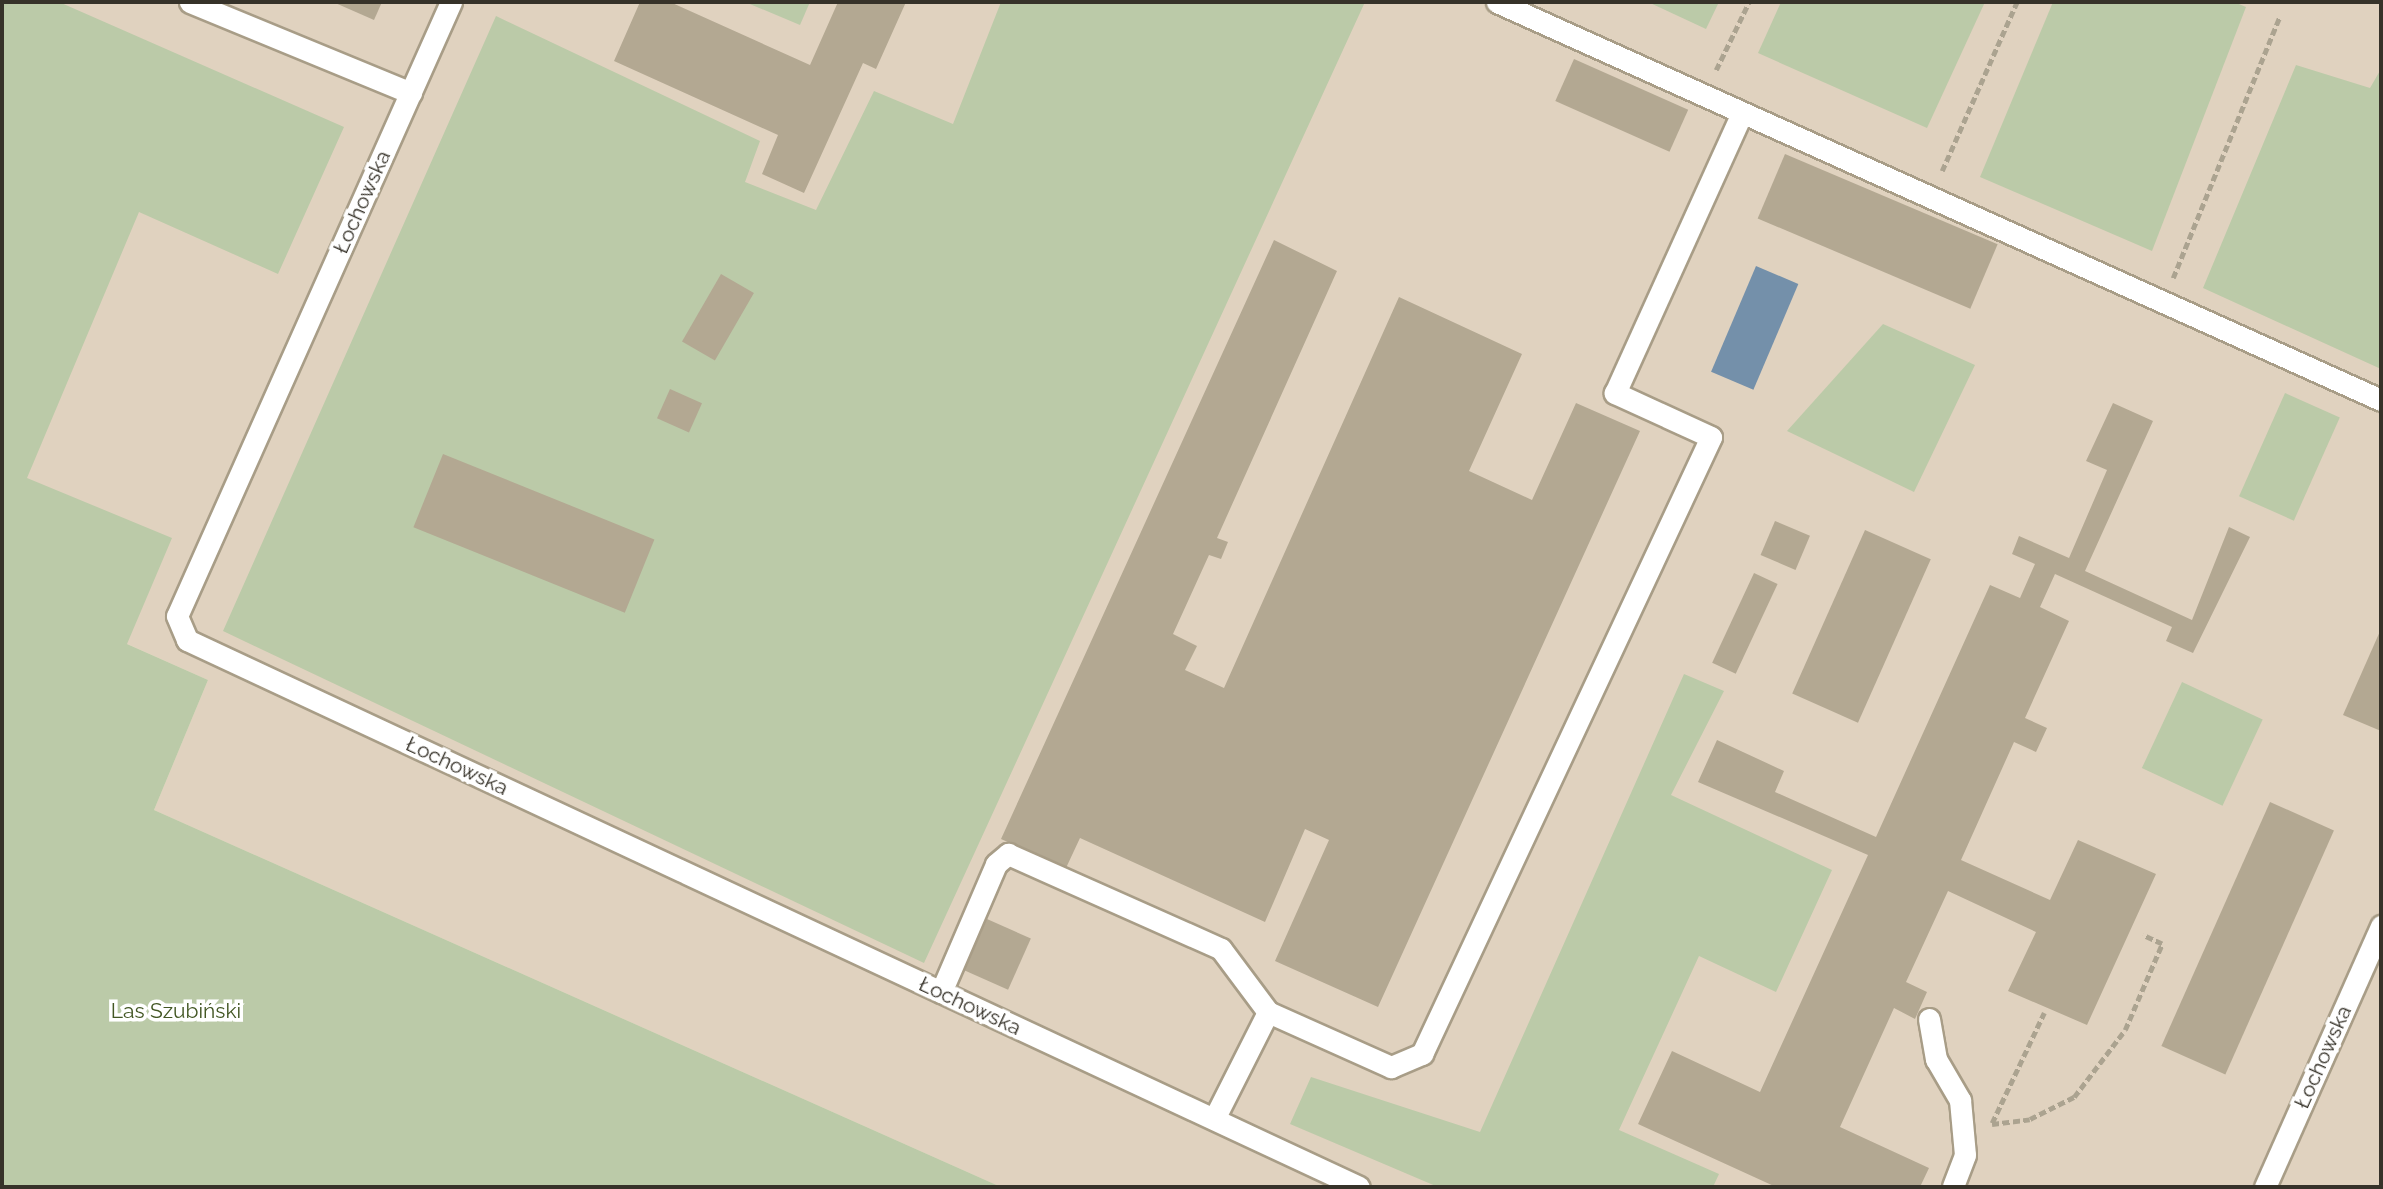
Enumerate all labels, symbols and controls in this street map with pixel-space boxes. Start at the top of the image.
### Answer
street label: Łochowska [328,147,396,257]
street label: Łochowska [402,731,512,801]
street label: Łochowska [915,971,1025,1041]
park label: Las Szubiński [111,998,241,1024]
street label: Łochowska [2289,1002,2357,1112]

